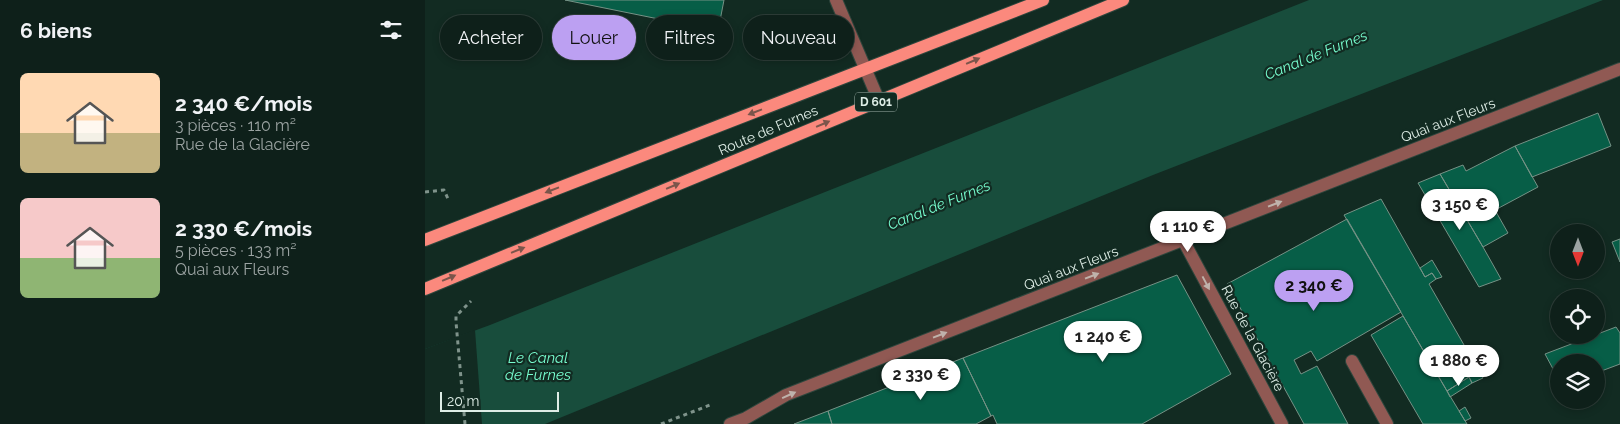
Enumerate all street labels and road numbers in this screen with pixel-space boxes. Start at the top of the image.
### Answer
road number: D 601 [855,92,897,111]
street label: Quai aux Fleurs [1399,95,1498,145]
street label: Route de Furnes [716,102,820,158]
street label: Quai aux Fleurs [1022,243,1121,293]
street label: Rue de la Glacière [1218,282,1288,394]

